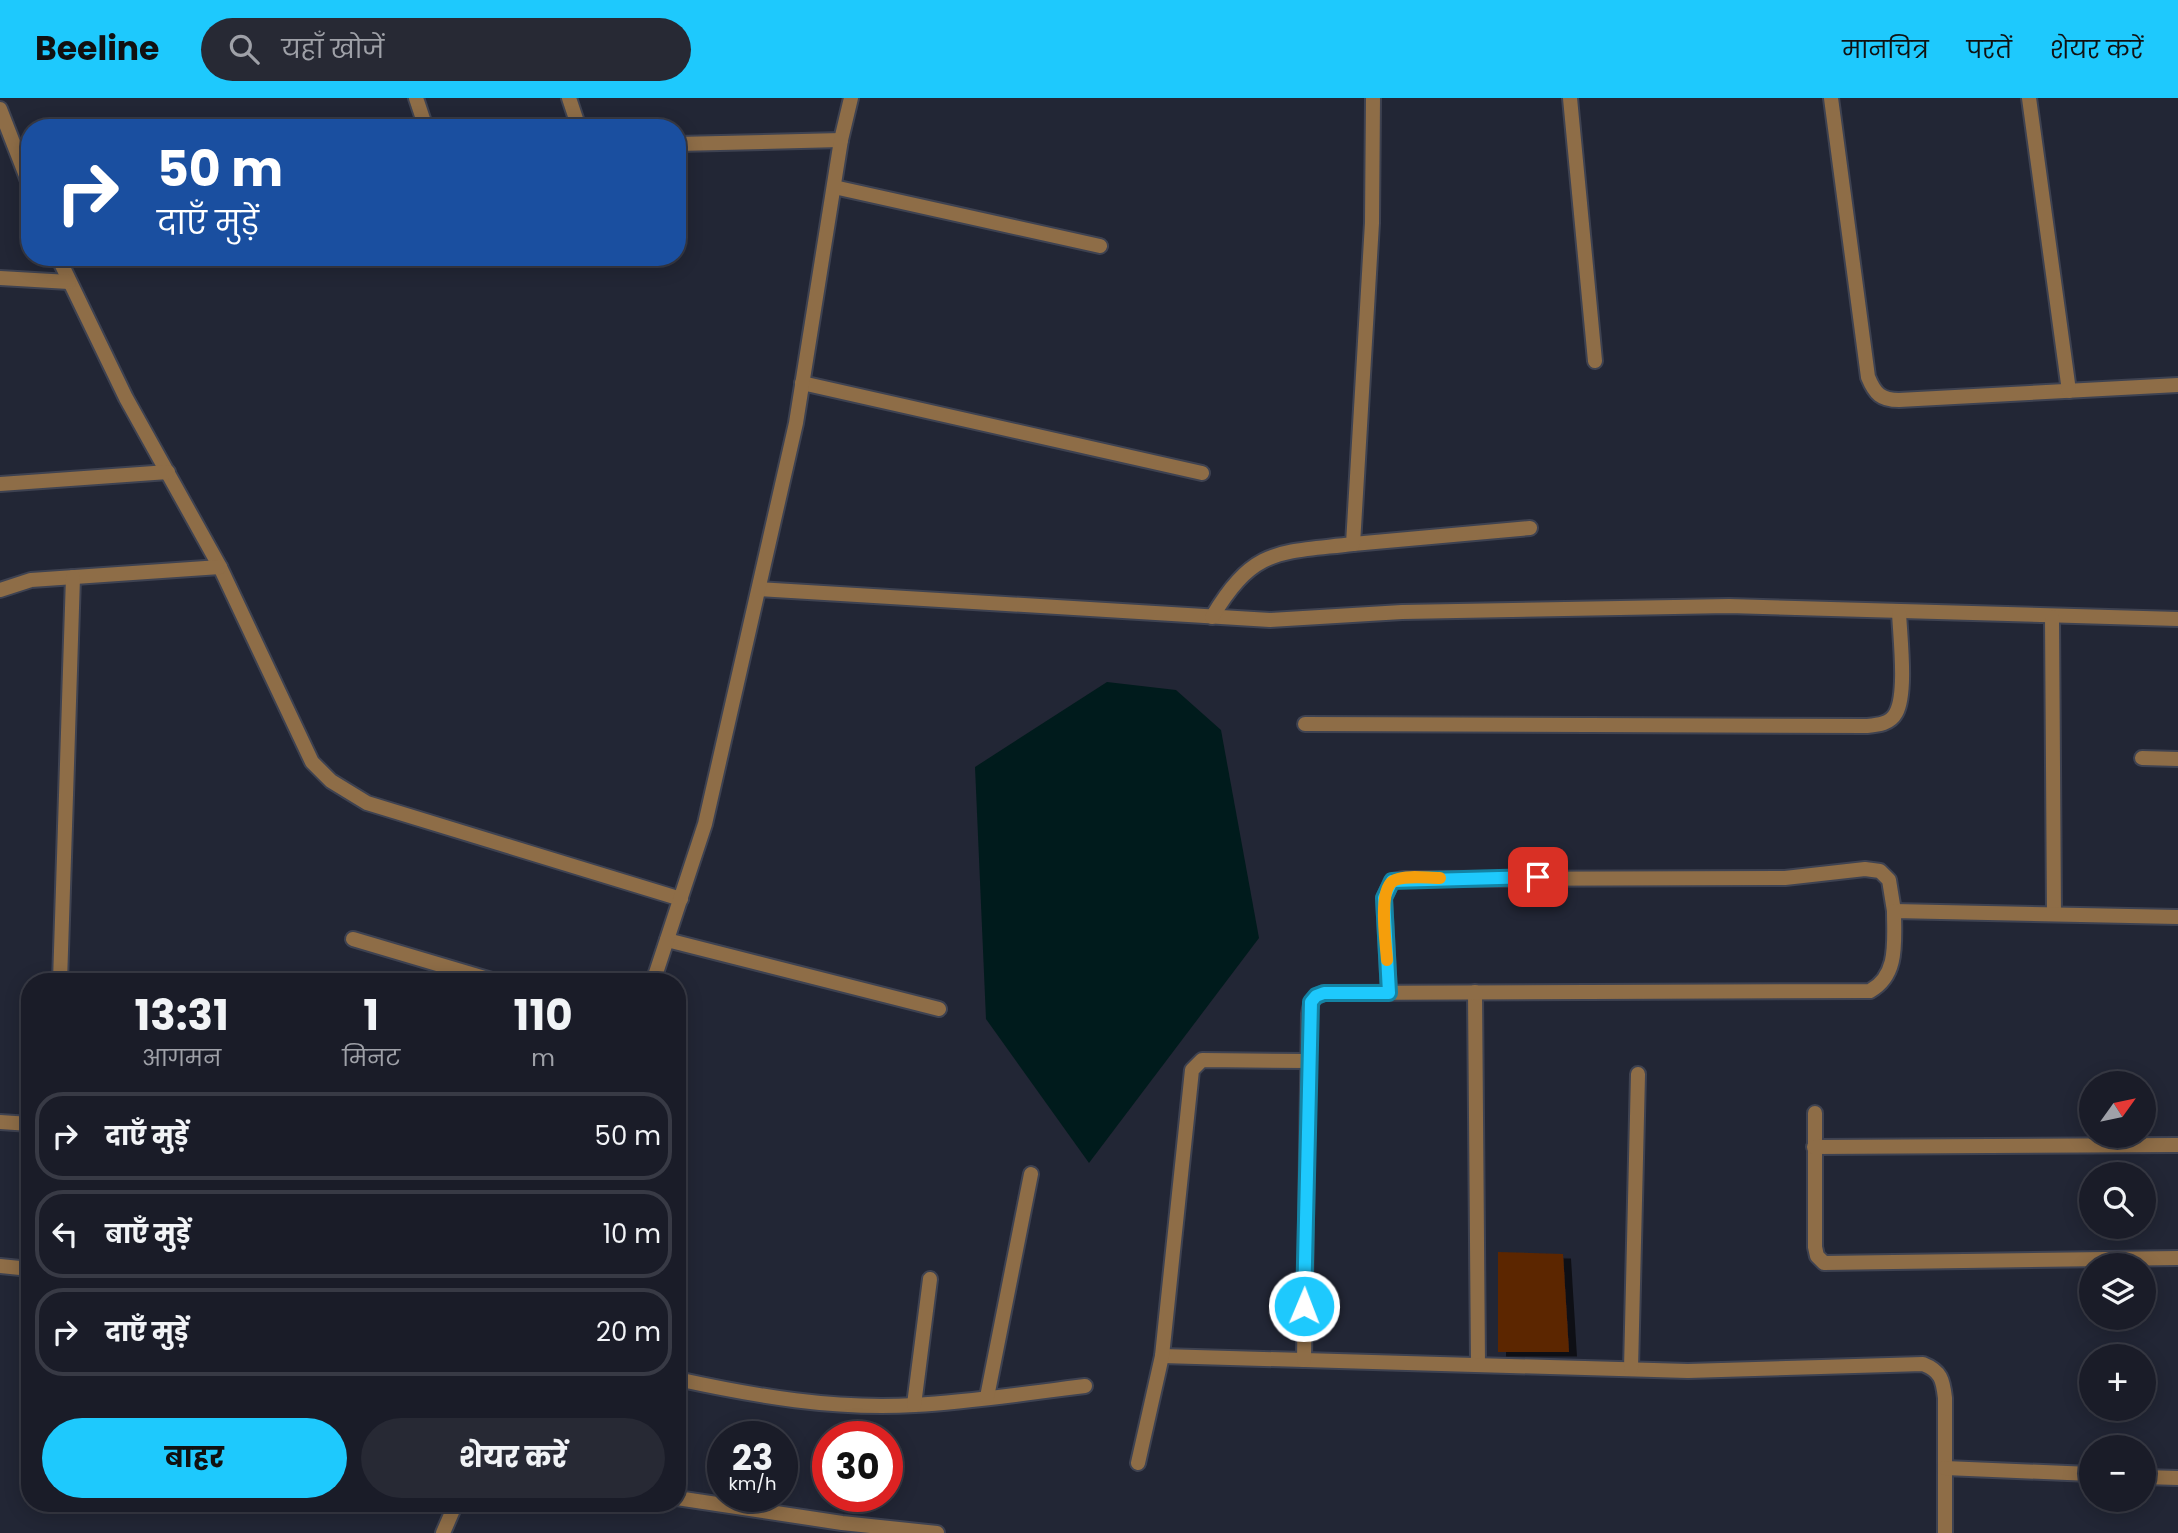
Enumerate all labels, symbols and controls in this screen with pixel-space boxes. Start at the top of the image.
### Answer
search box [201,18,691,81]
text: Beeline [35,25,159,72]
icon: search [225,30,263,68]
text: यहाँ खोजें [281,31,384,67]
text: मानचित्र [1842,33,1929,66]
text: परतें [1967,33,2012,66]
text: शेयर करें [2050,33,2143,66]
text: 50 m [157,135,283,203]
icon: right [42,147,133,238]
text: दाएँ मुड़ें [157,200,259,245]
pin [1508,847,1568,907]
icon: arrive [1519,858,1557,896]
text: 13:31 [134,986,229,1045]
text: 1 [363,986,379,1045]
text: 110 [514,986,573,1045]
text: आगमन [142,1042,221,1074]
text: मिनट [342,1042,400,1074]
text: m [531,1042,555,1074]
north arrow [2079,1071,2156,1148]
map controls [2079,1071,2156,1512]
icon: right [46,1117,84,1155]
text: दाएँ मुड़ें [105,1118,188,1154]
text: 50 m [595,1118,661,1154]
button: search [2079,1162,2156,1239]
icon: left [46,1215,84,1253]
text: बाएँ मुड़ें [105,1216,190,1252]
text: 10 m [603,1216,661,1252]
button: layers [2079,1253,2156,1330]
position arrow [1267,1269,1341,1343]
icon: right [46,1313,84,1351]
text: दाएँ मुड़ें [105,1314,188,1350]
text: 20 m [596,1314,661,1350]
button: + [2079,1344,2156,1421]
button: बाहर [42,1418,347,1498]
button: शेयर करें [361,1418,665,1498]
speed limit sign: 30 [812,1421,903,1512]
text: 23 [732,1433,773,1482]
button: − [2079,1435,2156,1512]
text: km/h [729,1471,776,1496]

